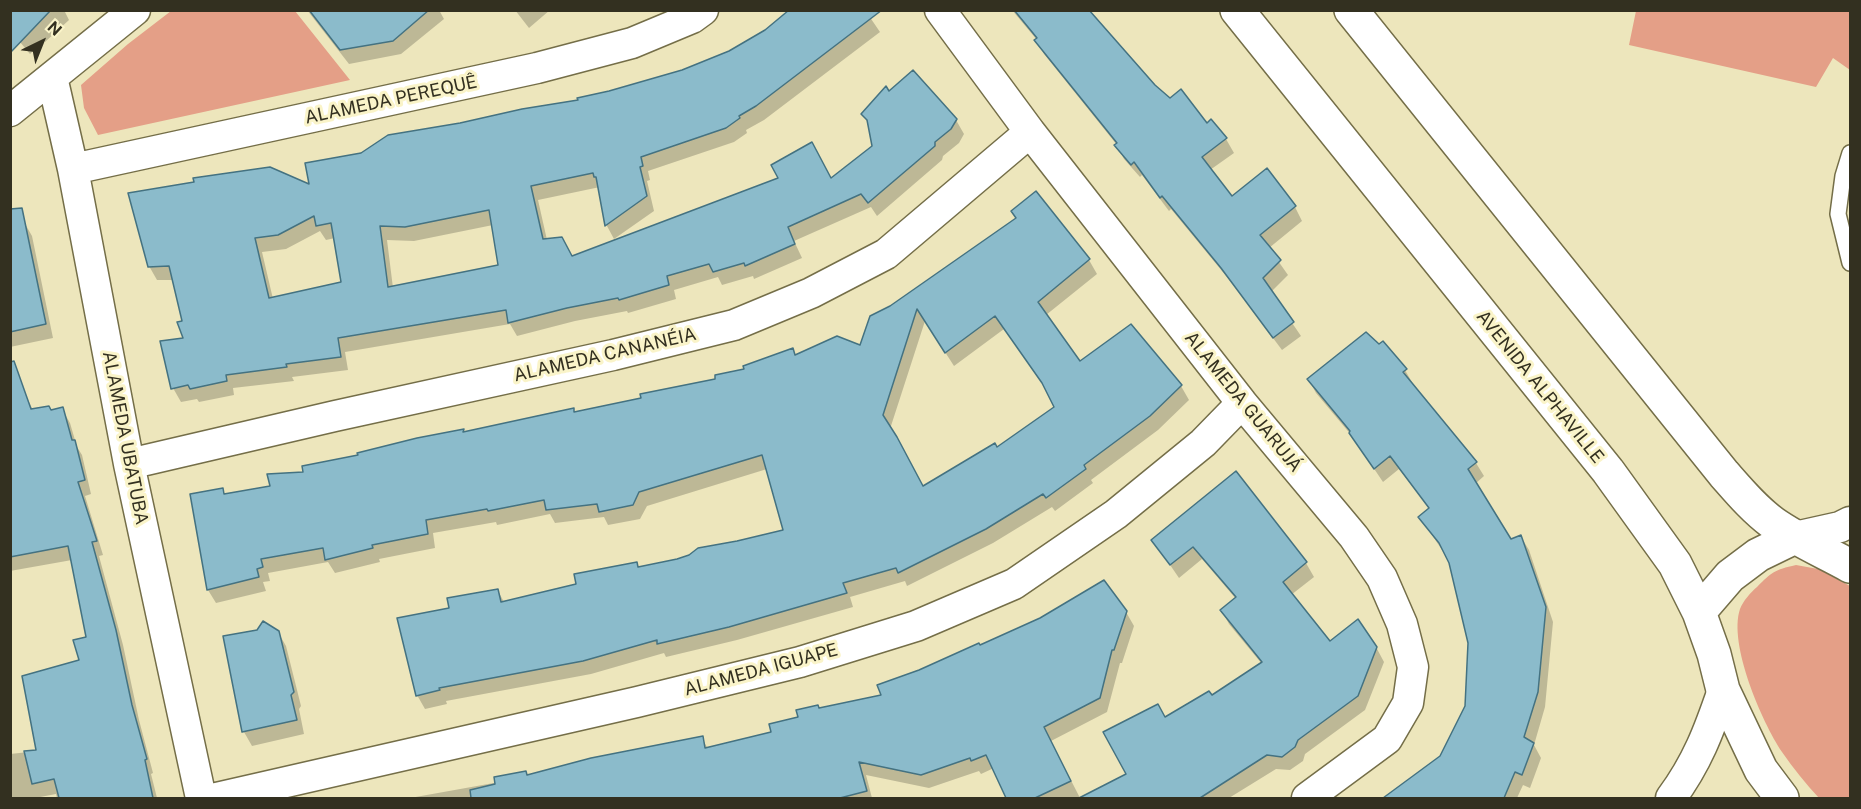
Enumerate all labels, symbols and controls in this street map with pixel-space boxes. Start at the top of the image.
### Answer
north arrow [12,12,72,72]
text: N [44,17,66,40]
street label: ALAMEDA PEREQUÊ [303,71,479,129]
street label: AVENIDA ALPHAVILLE [1472,306,1608,468]
street label: ALAMEDA CANANÉIA [512,323,698,387]
street label: ALAMEDA GUARUJÁ [1180,328,1306,476]
street label: ALAMEDA UBATUBA [98,349,152,527]
street label: ALAMEDA IGUAPE [682,639,840,701]

